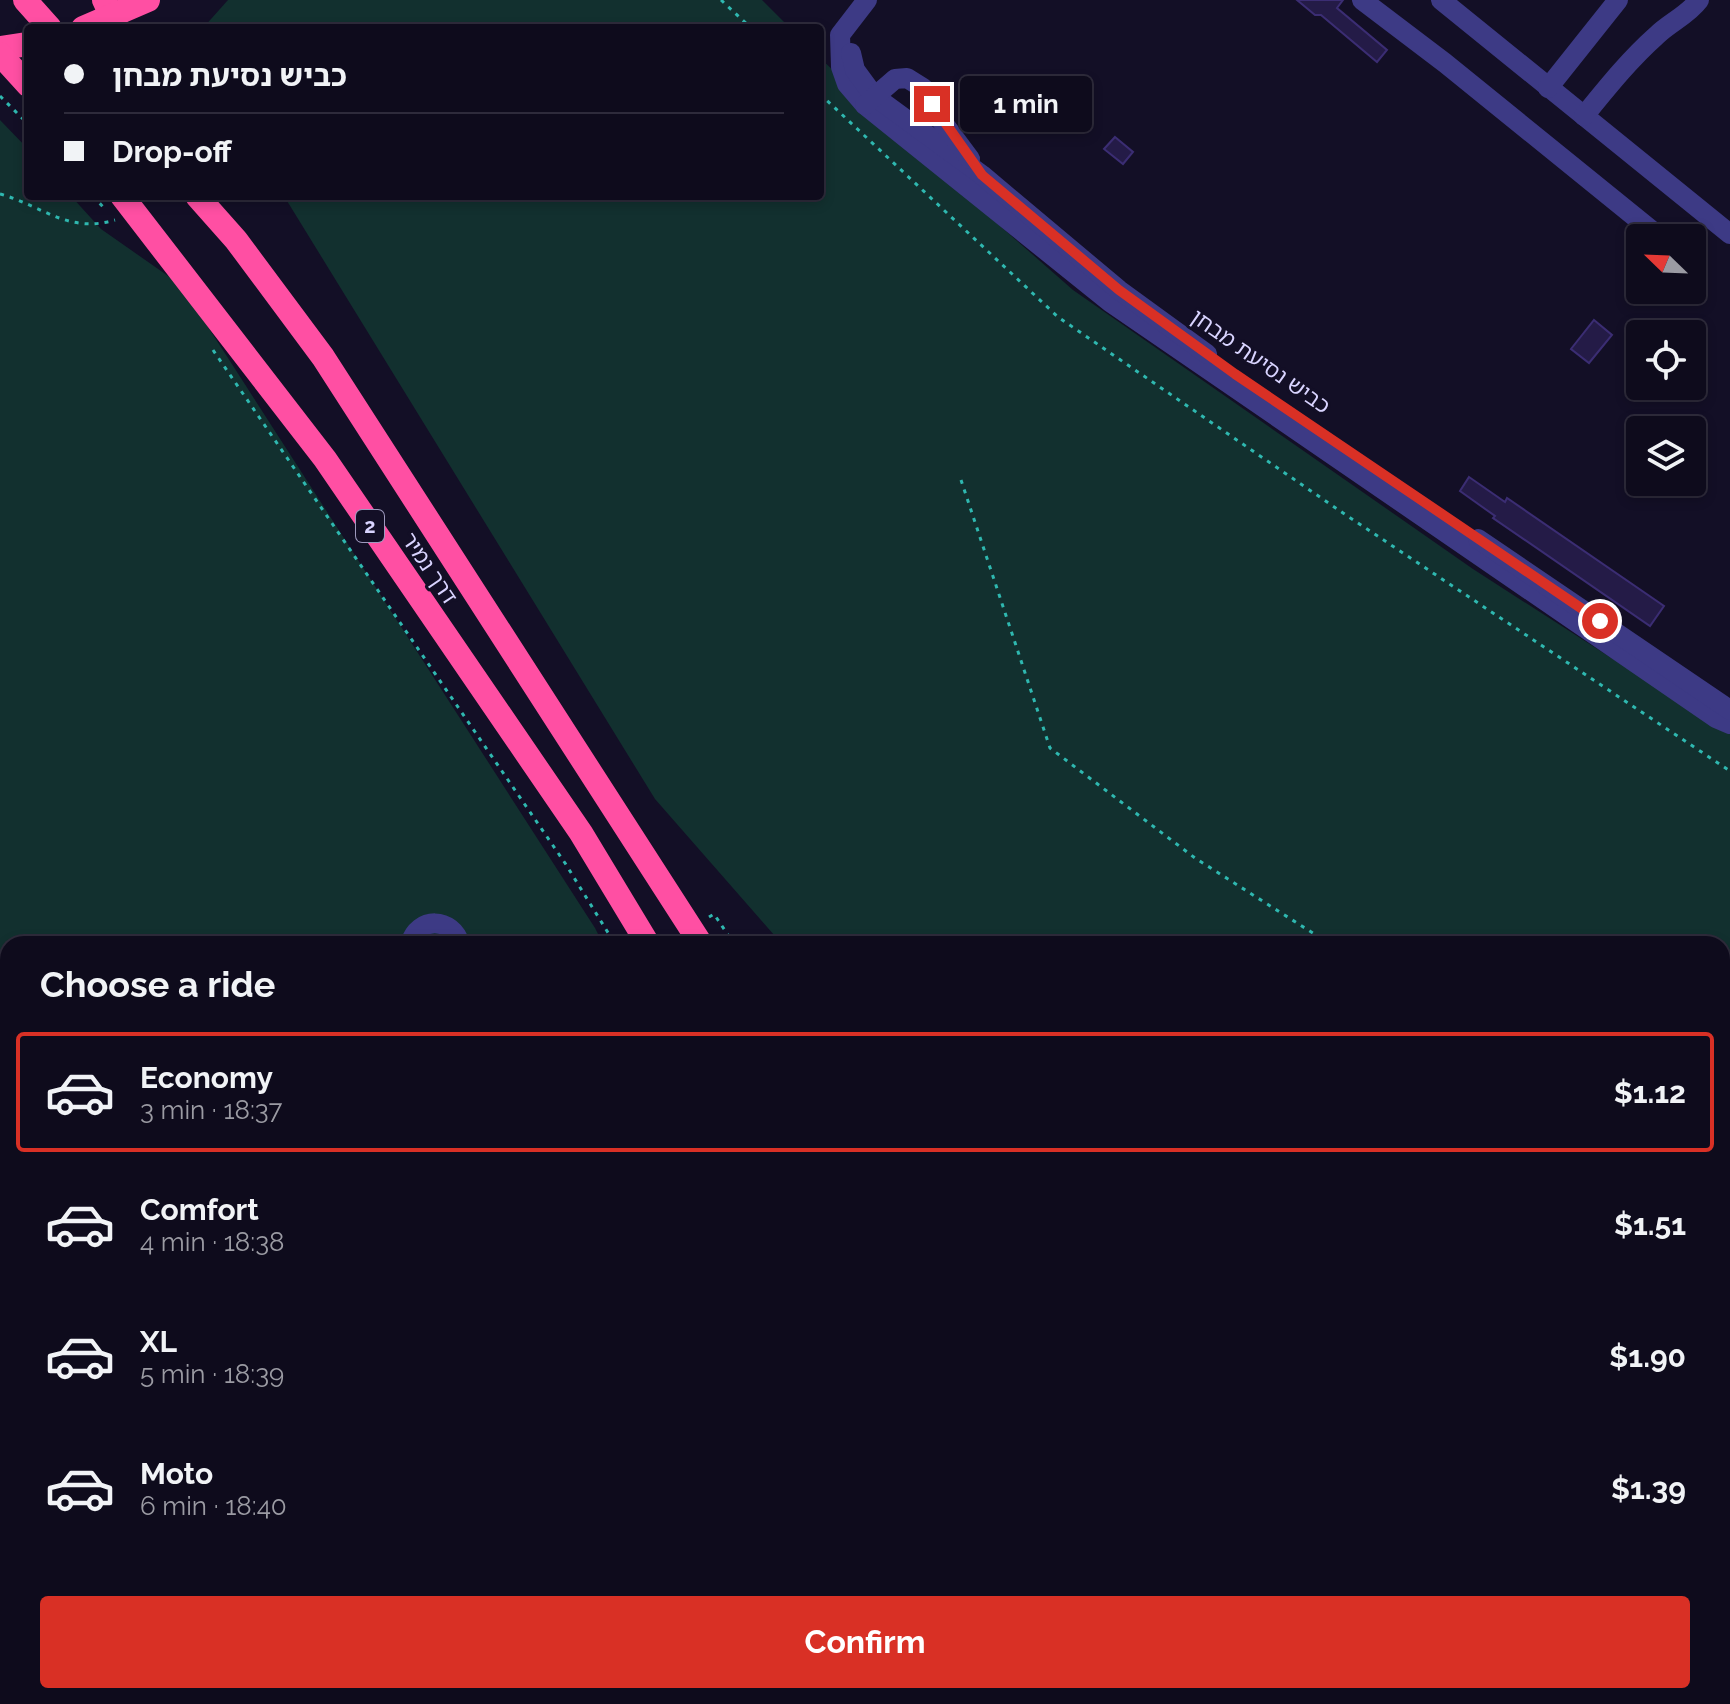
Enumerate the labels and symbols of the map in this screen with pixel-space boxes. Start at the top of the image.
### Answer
callout: 1 min [960,76,1092,132]
route end [914,86,950,122]
north arrow [1626,224,1706,304]
street label: כביש נסיעת מבחן [1187,303,1335,419]
road number: 2 [356,510,384,542]
street label: דרך נמיר [397,527,463,609]
route start [1582,603,1618,639]

